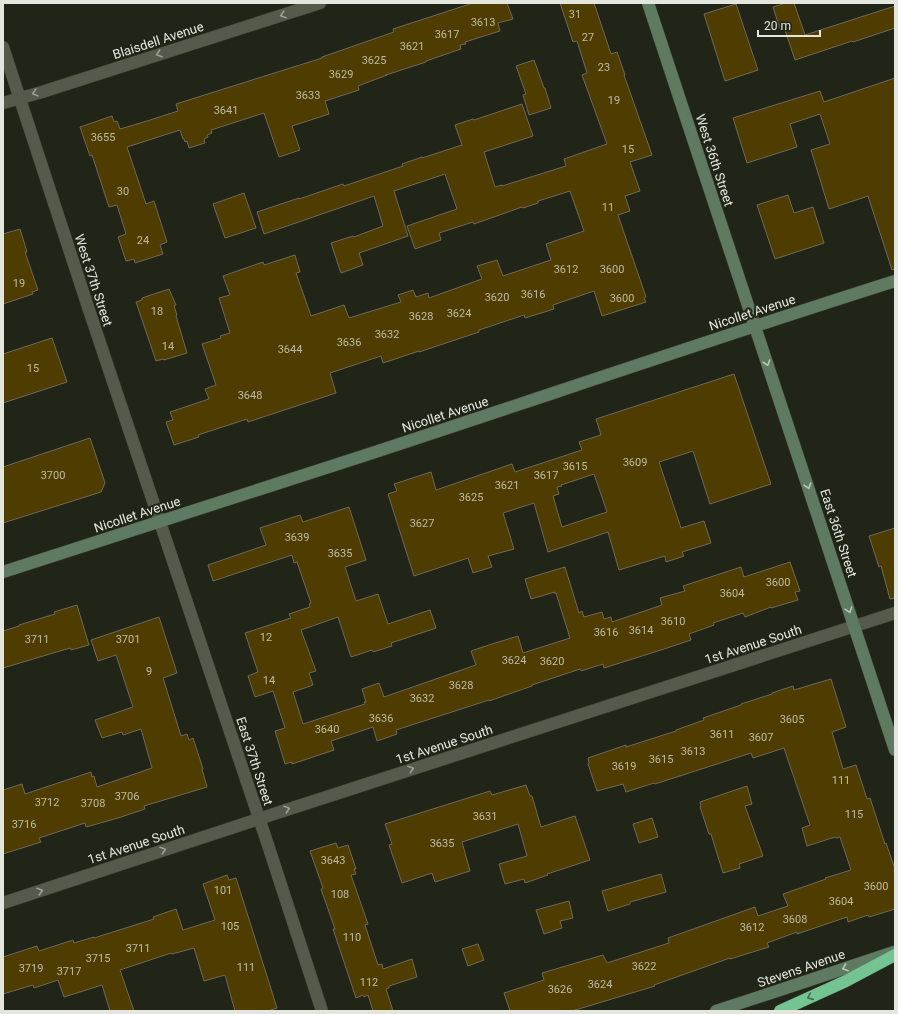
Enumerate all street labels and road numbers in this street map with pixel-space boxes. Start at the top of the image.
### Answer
street label: Blaisdell Avenue [111,19,205,62]
street label: West 36th Street [693,112,736,208]
street label: West 37th Street [72,232,115,328]
street label: Nicollet Avenue [707,291,797,333]
street label: Nicollet Avenue [400,393,490,435]
street label: East 36th Street [817,487,860,579]
street label: Nicollet Avenue [92,493,182,535]
street label: 1st Avenue South [703,622,803,667]
street label: East 37th Street [233,715,276,807]
street label: 1st Avenue South [394,722,494,767]
street label: 1st Avenue South [86,822,186,867]
street label: Stevens Avenue [755,946,847,990]

